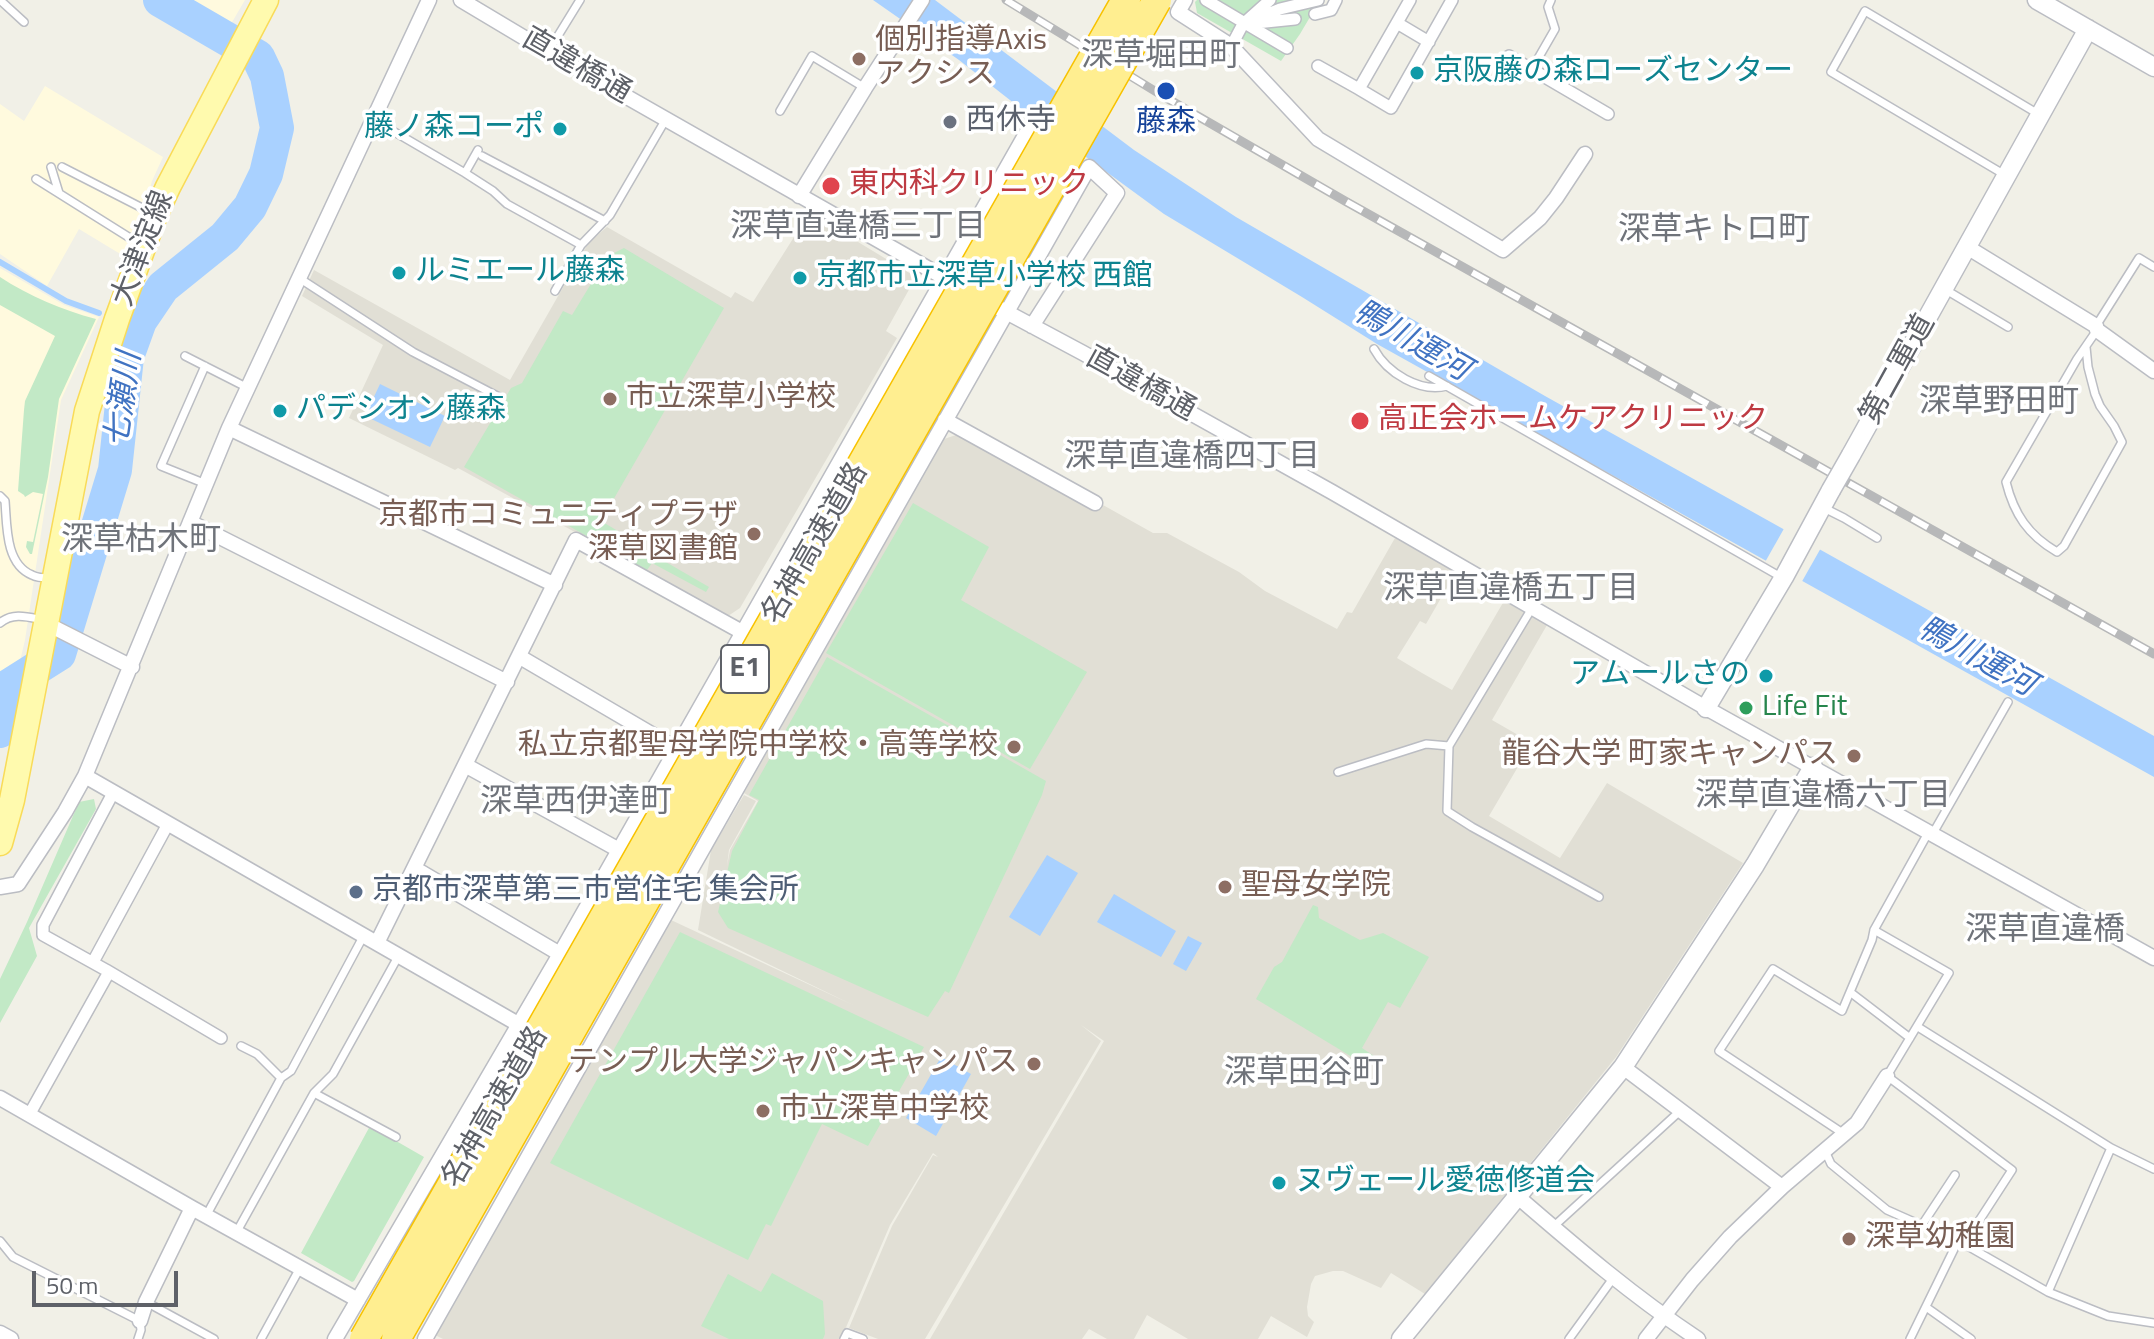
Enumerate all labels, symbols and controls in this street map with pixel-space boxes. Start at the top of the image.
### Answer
street label: 直違橋通 [515,21,637,113]
place label: 個別指導Axis アクシス [875,24,1047,94]
district label: 深草堀田町 [1081,38,1241,76]
marker: 個別指導Axis アクシス [850,50,868,68]
place label: 京阪藤の森ローズセンター [1433,55,1793,91]
marker: 京阪藤の森ローズセンター [1408,64,1426,82]
marker: 藤森 [1155,80,1177,102]
place label: 西休寺 [966,104,1056,140]
place label: 藤森 [1136,106,1196,142]
place label: 藤ノ森コーポ [364,111,544,147]
marker: 西休寺 [941,113,959,131]
marker: 藤ノ森コーポ [551,120,569,138]
place label: 東内科クリニック [849,168,1089,204]
marker: 東内科クリニック [820,175,842,197]
street label: 大津淀線 [106,187,182,311]
district label: 深草直違橋三丁目 [730,209,986,247]
district label: 深草キトロ町 [1618,212,1810,250]
place label: ルミエール藤森 [415,255,625,291]
place label: 京都市立深草小学校 西館 [816,260,1153,296]
marker: ルミエール藤森 [390,264,408,282]
marker: 京都市立深草小学校 西館 [791,269,809,287]
water label: 鴨川運河 [1346,293,1476,391]
street label: 第二軍道 [1854,309,1944,431]
street label: 直違橋通 [1079,340,1201,430]
water label: 七瀬川 [99,350,151,450]
place label: 市立深草小学校 [626,381,836,417]
district label: 深草野田町 [1919,384,2079,422]
marker: 市立深草小学校 [601,390,619,408]
place label: パデシオン藤森 [296,393,506,429]
marker: パデシオン藤森 [271,402,289,420]
place label: 高正会ホームケアクリニック [1378,403,1768,439]
marker: 高正会ホームケアクリニック [1349,410,1371,432]
district label: 深草直違橋四丁目 [1064,439,1320,477]
street label: 名神高速道路 [755,457,877,631]
place label: 京都市コミュニティプラザ 深草図書館 [378,499,738,570]
district label: 深草枯木町 [61,522,221,560]
marker: 京都市コミュニティプラザ 深草図書館 [745,525,763,543]
district label: 深草直違橋五丁目 [1383,571,1639,609]
water label: 鴨川運河 [1911,610,2041,706]
road number: E1 [721,645,769,693]
place label: アムールさの [1570,658,1750,694]
marker: アムールさの [1757,667,1775,685]
place label: Life Fit [1762,690,1847,726]
marker: Life Fit [1737,699,1755,717]
place label: 私立京都聖母学院中学校・高等学校 [518,729,998,765]
marker: 私立京都聖母学院中学校・高等学校 [1005,738,1023,756]
place label: 龍谷大学 町家キャンパス [1501,738,1838,774]
marker: 龍谷大学 町家キャンパス [1845,747,1863,765]
district label: 深草直違橋六丁目 [1695,778,1951,816]
district label: 深草西伊達町 [480,784,672,822]
place label: 聖母女学院 [1241,869,1391,905]
place label: 京都市深草第三市営住宅 集会所 [372,874,799,910]
marker: 聖母女学院 [1216,878,1234,896]
marker: 京都市深草第三市営住宅 集会所 [347,883,365,901]
district label: 深草直違橋 [1965,912,2125,950]
street label: 名神高速道路 [435,1021,557,1195]
place label: テンプル大学ジャパンキャンパス [568,1046,1018,1082]
marker: テンプル大学ジャパンキャンパス [1025,1055,1043,1073]
district label: 深草田谷町 [1224,1055,1384,1093]
place label: 市立深草中学校 [779,1093,989,1129]
marker: 市立深草中学校 [754,1102,772,1120]
place label: ヌヴェール愛徳修道会 [1295,1165,1595,1201]
marker: ヌヴェール愛徳修道会 [1270,1174,1288,1192]
place label: 深草幼稚園 [1865,1221,2015,1257]
marker: 深草幼稚園 [1840,1230,1858,1248]
scale bar [36,1255,182,1305]
text: 50 m [46,1267,98,1303]

